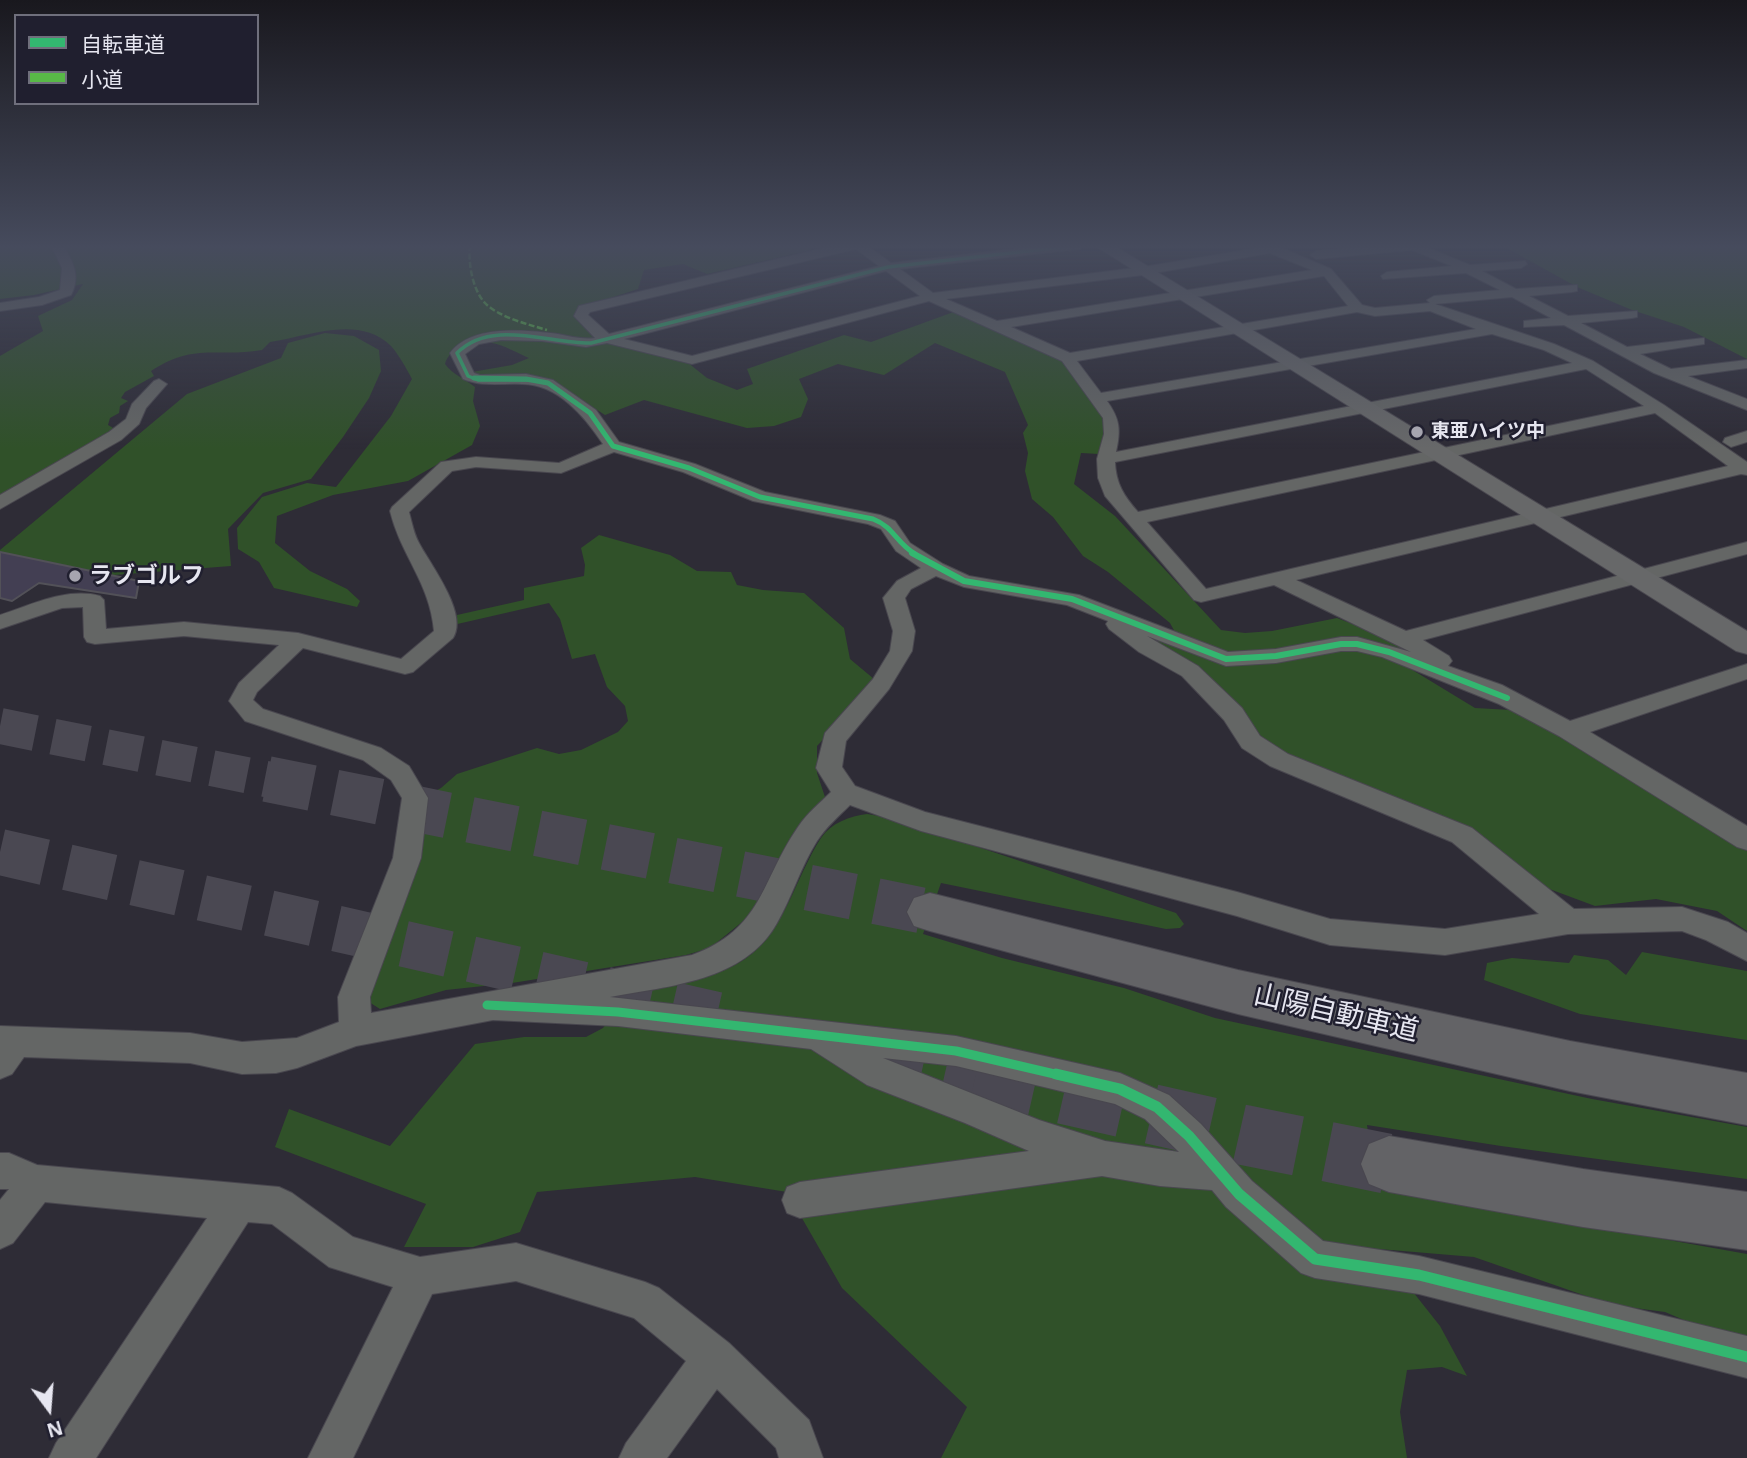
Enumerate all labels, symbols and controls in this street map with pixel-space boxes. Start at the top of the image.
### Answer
legend [14,14,259,105]
text: 自転車道 [81,30,165,58]
text: 小道 [81,65,123,93]
place label: 東亜ハイツ中 [1431,421,1545,443]
marker: 東亜ハイツ中 [1409,424,1425,440]
place label: ラブゴルフ [89,562,204,590]
marker: ラブゴルフ [67,568,83,584]
street label: 山陽自動車道 [1250,979,1422,1049]
north arrow [14,1374,84,1444]
text: N [44,1415,66,1444]

